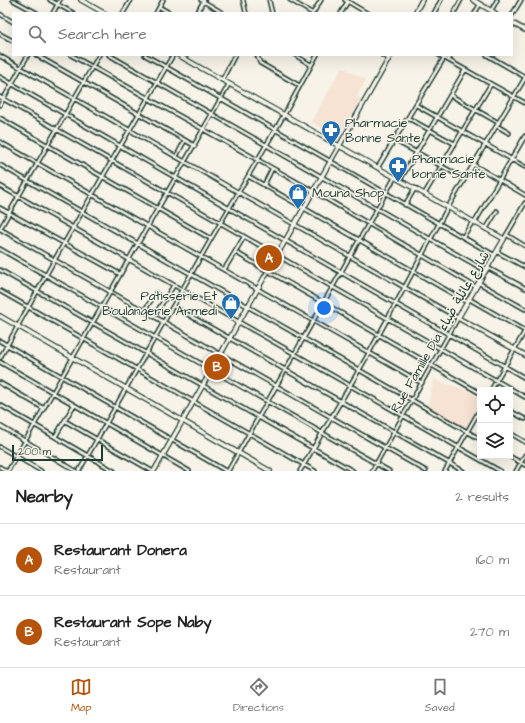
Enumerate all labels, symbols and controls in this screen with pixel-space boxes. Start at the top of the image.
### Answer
search box [12,12,513,56]
icon: search [26,23,48,45]
text: Search here [58,24,147,45]
place label: Pharmacie Bonne Sante [345,114,421,147]
pharmacy icon: Pharmacie Bonne Sante [320,119,342,147]
place label: Pharmacie bonne Santé [412,150,486,183]
pharmacy icon: Pharmacie bonne Santé [387,155,409,183]
shop icon: Mouna Shop [287,182,309,210]
place label: Mouna Shop [312,184,384,202]
pin: A [256,243,282,273]
street label: Rue Famille Dia شارع عائلة ضياء [386,248,494,416]
place label: Patisserie Et Boulangerie Armedi [102,287,218,321]
shop icon: Patisserie Et Boulangerie Armedi [220,292,242,320]
your location [314,298,334,318]
pin: B [204,352,230,382]
map controls [477,387,513,459]
button: locate [477,387,513,423]
button: layers [477,423,513,459]
scale bar [12,443,103,462]
text: 200 m [18,444,51,459]
text: Nearby [16,485,73,509]
text: 2 results [455,488,509,506]
text: Restaurant Donera [54,540,187,561]
text: A [25,551,33,569]
text: 160 m [476,551,509,569]
text: Restaurant [54,561,121,579]
text: Restaurant Sope Naby [54,612,211,633]
text: B [24,623,34,641]
text: 270 m [470,623,509,641]
text: Restaurant [54,633,121,651]
tab: Map [70,676,92,715]
tab: Directions [233,676,284,715]
tab: Saved [425,676,455,715]

